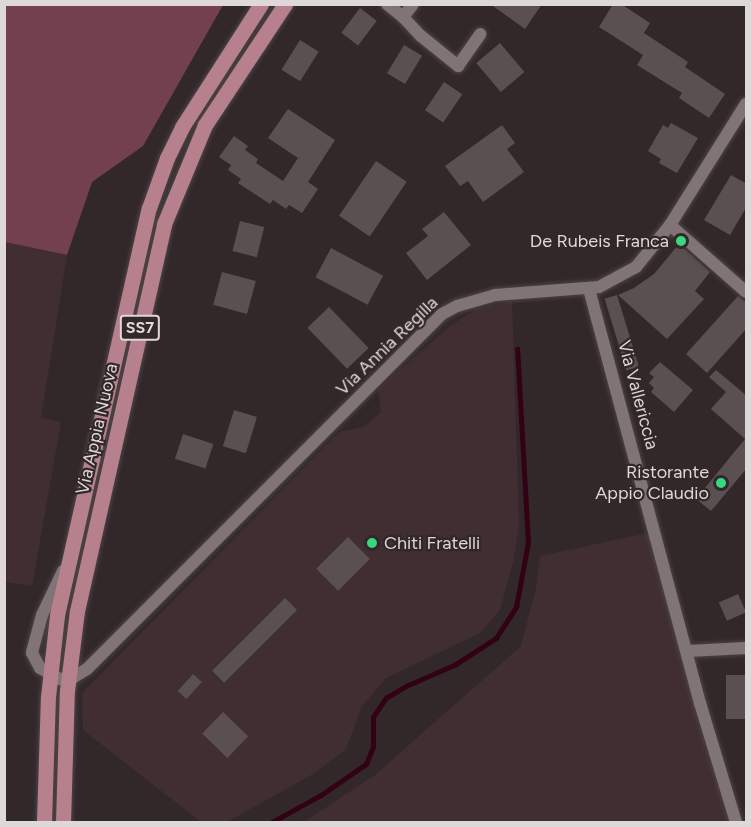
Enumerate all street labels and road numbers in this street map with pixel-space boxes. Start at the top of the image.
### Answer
street label: Via Annia Regilla [332,292,442,400]
road number: SS7 [119,315,161,341]
street label: Via Vallericcia [613,338,663,452]
street label: Via Appia Nuova [71,361,123,497]

